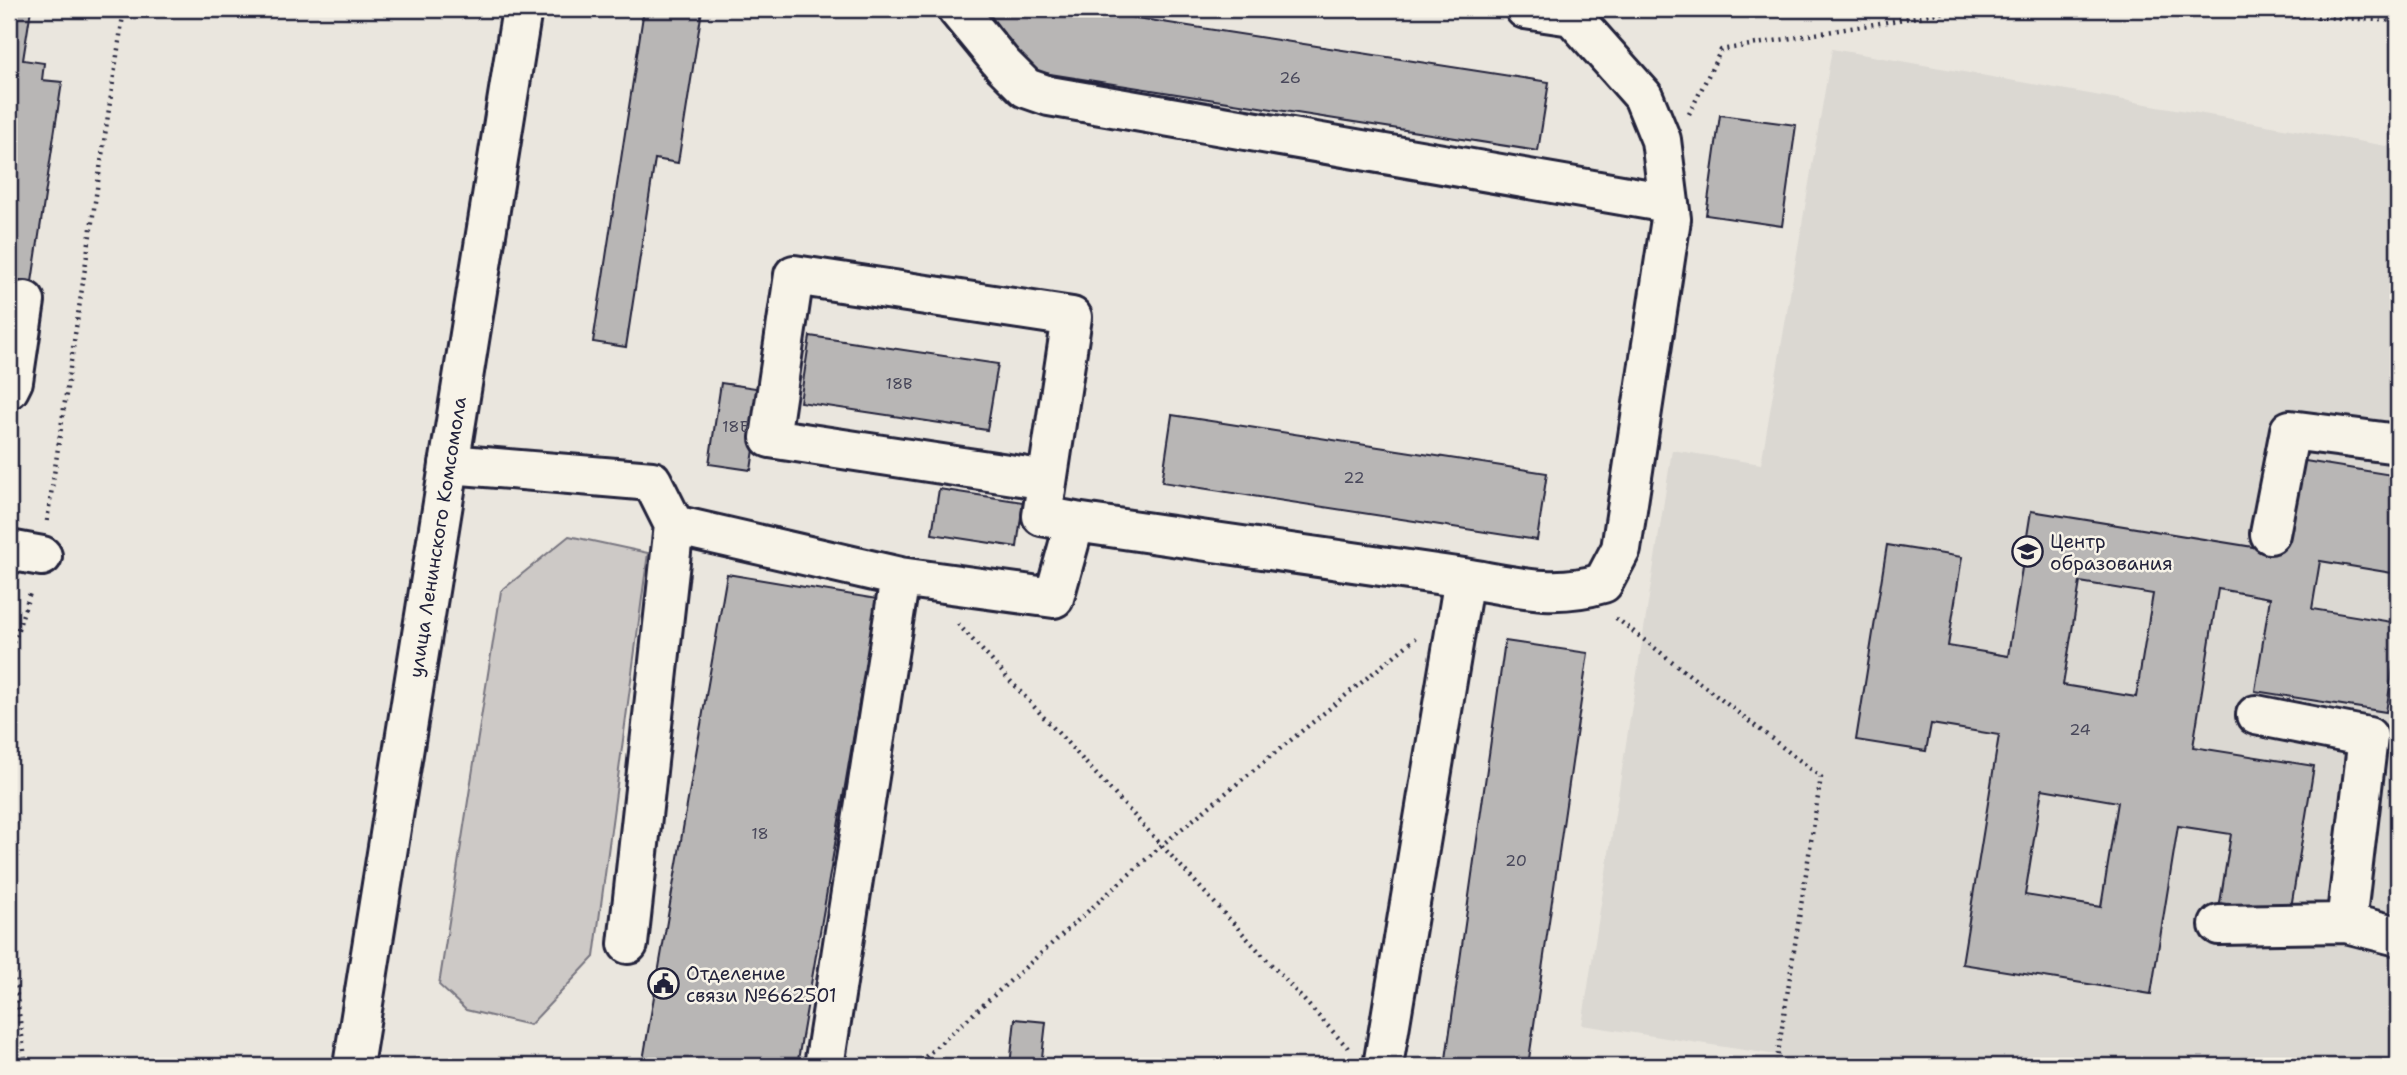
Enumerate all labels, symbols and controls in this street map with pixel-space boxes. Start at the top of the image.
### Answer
house number: 26 [1279,67,1301,88]
house number: 18В [885,373,913,394]
street label: улица Ленинского Комсомола [403,395,472,679]
house number: 18Б [722,416,750,437]
house number: 22 [1343,467,1365,488]
place label: Центр образования [2050,529,2173,576]
school or university icon: Центр образования [2010,535,2044,569]
house number: 24 [2069,719,2091,740]
house number: 18 [751,823,769,844]
house number: 20 [1505,850,1527,871]
place label: Отделение связи №662501 [686,961,837,1008]
public building icon: Отделение связи №662501 [646,967,680,1001]

